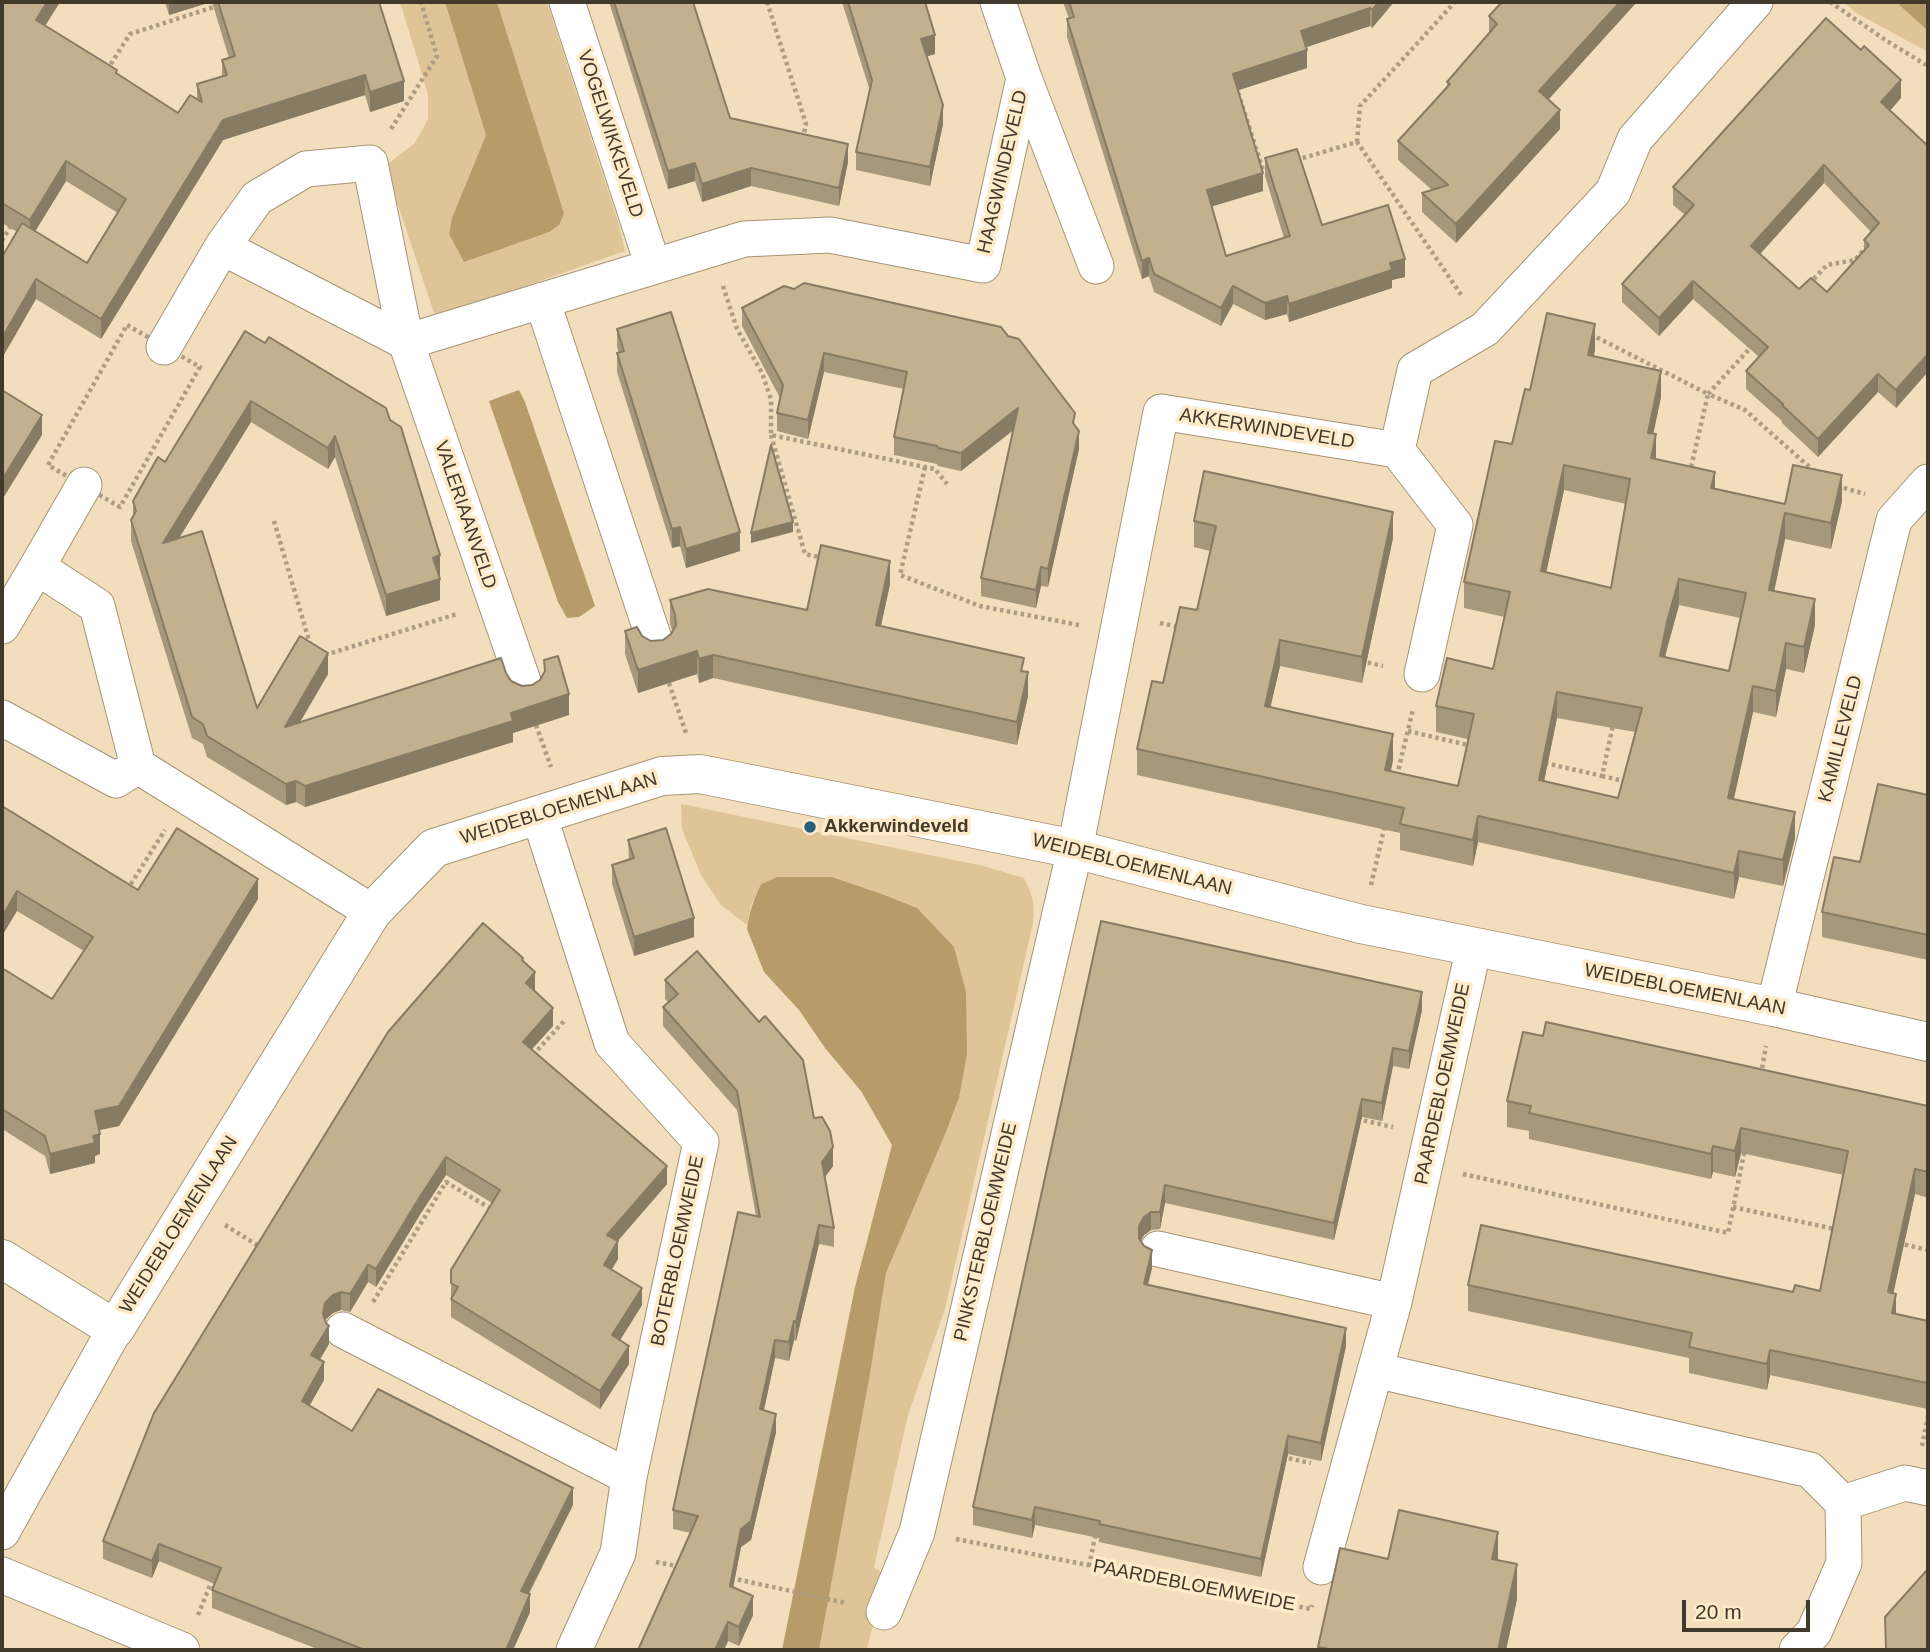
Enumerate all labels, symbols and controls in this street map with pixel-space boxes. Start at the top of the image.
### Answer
street label: VOGELWIKKEVELD [572,47,648,221]
street label: HAAGWINDEVELD [973,88,1033,256]
street label: AKKERWINDEVELD [1178,404,1356,454]
street label: VALERIAANVELD [429,438,501,592]
street label: KAMILLEVELD [1814,673,1868,805]
street label: WEIDEBLOEMENLAAN [458,768,660,850]
place label: Akkerwindeveld [824,816,969,838]
marker: Akkerwindeveld [802,819,818,835]
street label: WEIDEBLOEMENLAAN [1030,829,1234,901]
street label: WEIDEBLOEMENLAAN [1582,959,1788,1021]
street label: PAARDEBLOEMWEIDE [1410,981,1476,1187]
street label: PINKSTERBLOEMWEIDE [950,1120,1022,1344]
street label: WEIDEBLOEMENLAAN [115,1132,243,1318]
street label: BOTERBLOEMWEIDE [647,1154,709,1348]
street label: PAARDEBLOEMWEIDE [1091,1555,1297,1617]
scale bar [1685,1586,1813,1630]
text: 20 m [1695,1600,1742,1623]

